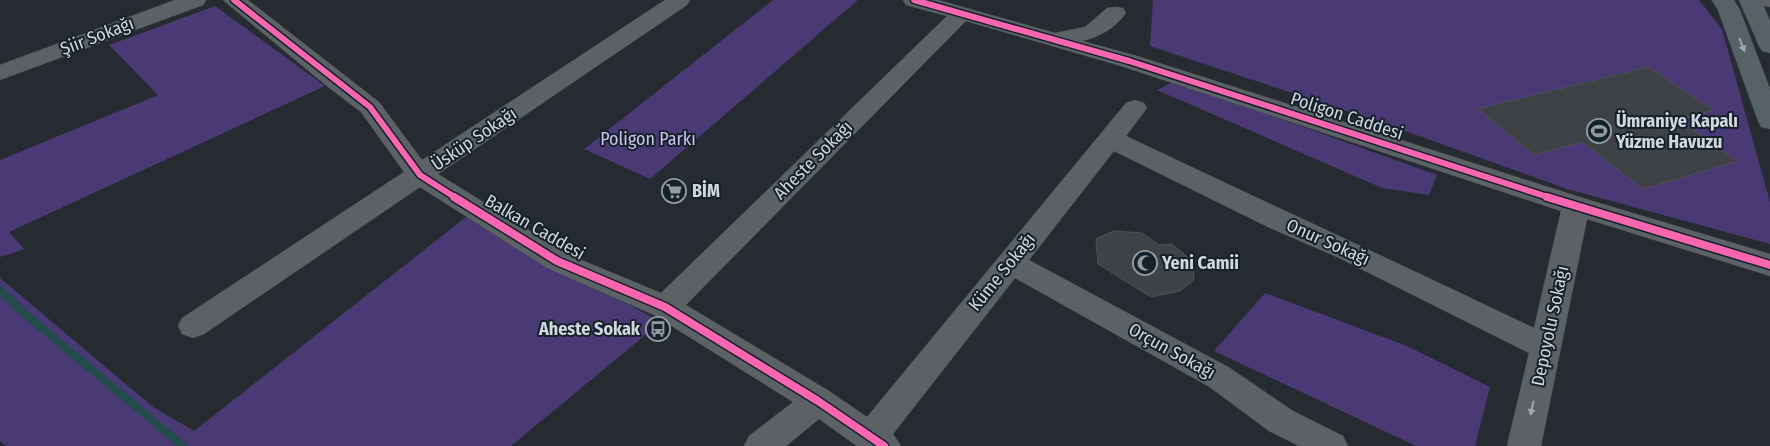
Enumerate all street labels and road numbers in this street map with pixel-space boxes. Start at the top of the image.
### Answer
street label: Şiir Sokağı [57,12,137,60]
street label: Poligon Caddesi [1288,87,1406,145]
street label: Üsküp Sokağı [427,103,521,175]
street label: Aheste Sokağı [769,116,857,204]
street label: Balkan Caddesi [481,189,589,265]
street label: Onur Sokağı [1283,214,1373,270]
street label: Küme Sokağı [964,229,1040,315]
street label: Depoyolu Sokağı [1527,264,1573,388]
street label: Orçun Sokağı [1125,318,1219,384]

